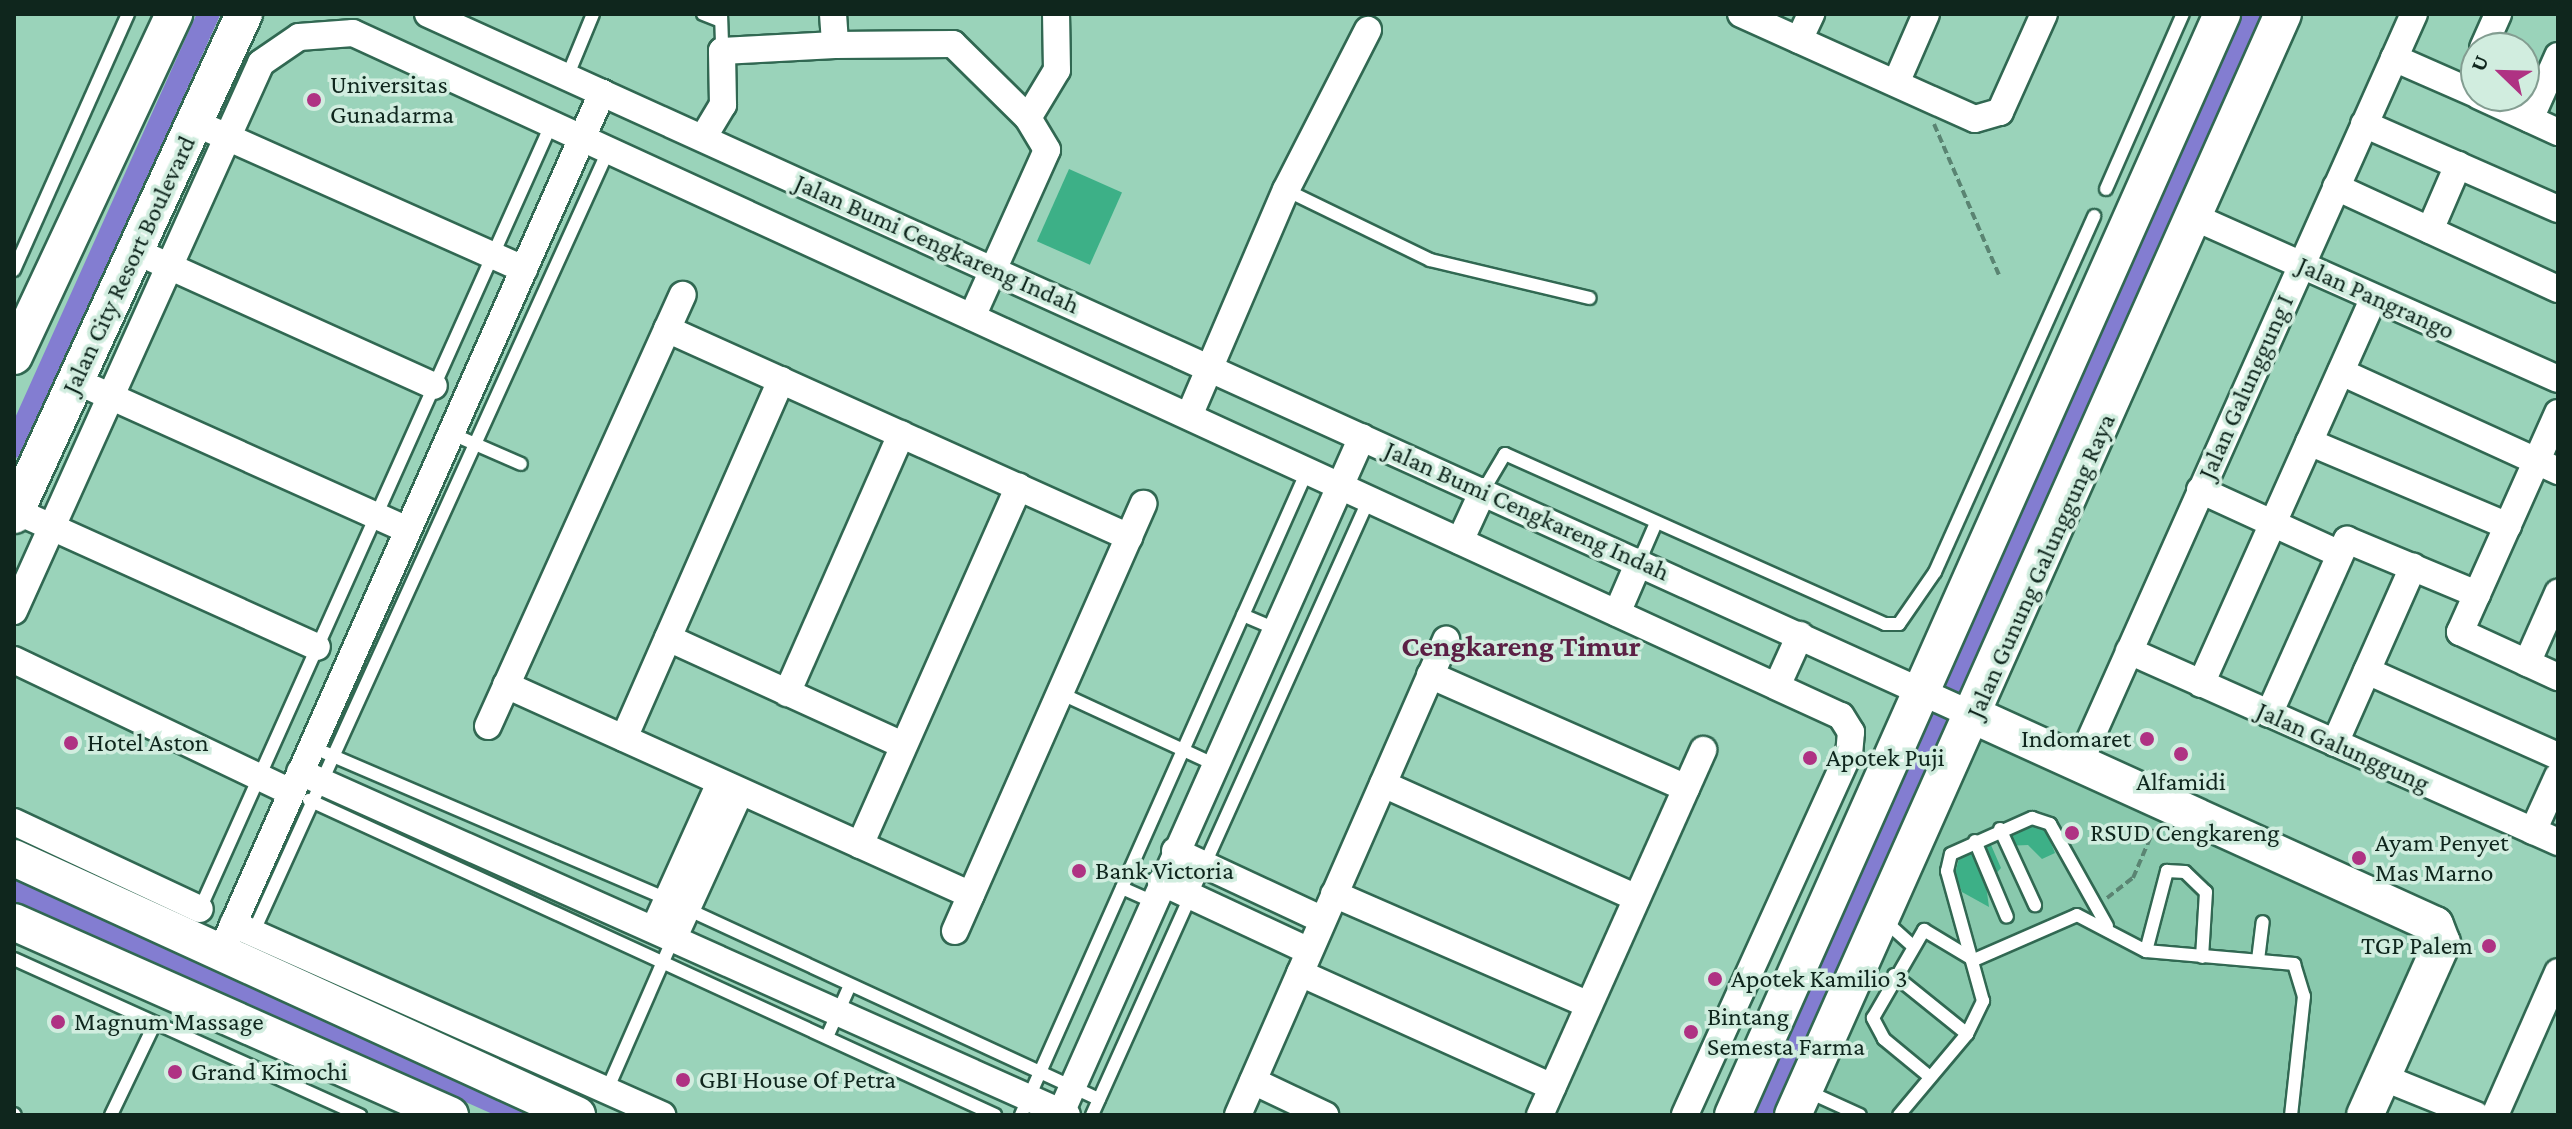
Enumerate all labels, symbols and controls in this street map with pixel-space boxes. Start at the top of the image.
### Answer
north arrow [2460,32,2540,112]
text: U [2465,51,2494,75]
place label: Universitas Gunadarma [330,69,454,130]
marker: Universitas Gunadarma [305,91,323,109]
street label: Jalan City Resort Boulevard [55,131,203,399]
street label: Jalan Bumi Cengkareng Indah [790,167,1084,321]
street label: Jalan Pangrango [2293,249,2459,347]
street label: Jalan Galunggung I [2191,290,2301,484]
street label: Jalan Gunung Galunggung Raya [1960,409,2122,723]
street label: Jalan Bumi Cengkareng Indah [1380,434,1674,588]
district label: Cengkareng Timur [1401,628,1641,664]
street label: Jalan Galunggung [2252,695,2434,799]
place label: Indomaret [2021,723,2131,755]
place label: Hotel Aston [87,727,209,759]
marker: Indomaret [2138,730,2156,748]
marker: Hotel Aston [62,734,80,752]
place label: Apotek Puji [1826,742,1945,774]
marker: Alfamidi [2172,745,2190,763]
marker: Apotek Puji [1801,749,1819,767]
place label: Alfamidi [2136,766,2226,798]
place label: RSUD Cengkareng [2090,817,2279,849]
marker: RSUD Cengkareng [2061,822,2083,844]
place label: Ayam Penyet Mas Marno [2375,827,2509,888]
marker: Ayam Penyet Mas Marno [2350,849,2368,867]
place label: Bank Victoria [1095,855,1234,887]
marker: Bank Victoria [1070,862,1088,880]
place label: TGP Palem [2361,930,2473,962]
marker: TGP Palem [2480,937,2498,955]
place label: Apotek Kamilio 3 [1731,963,1908,995]
marker: Apotek Kamilio 3 [1706,970,1724,988]
place label: Bintang Semesta Farma [1707,1001,1865,1062]
place label: Magnum Massage [74,1006,264,1038]
marker: Magnum Massage [49,1013,67,1031]
marker: Bintang Semesta Farma [1682,1023,1700,1041]
place label: Grand Kimochi [191,1056,348,1088]
marker: Grand Kimochi [166,1063,184,1081]
place label: GBI House Of Petra [699,1064,896,1096]
marker: GBI House Of Petra [674,1071,692,1089]

